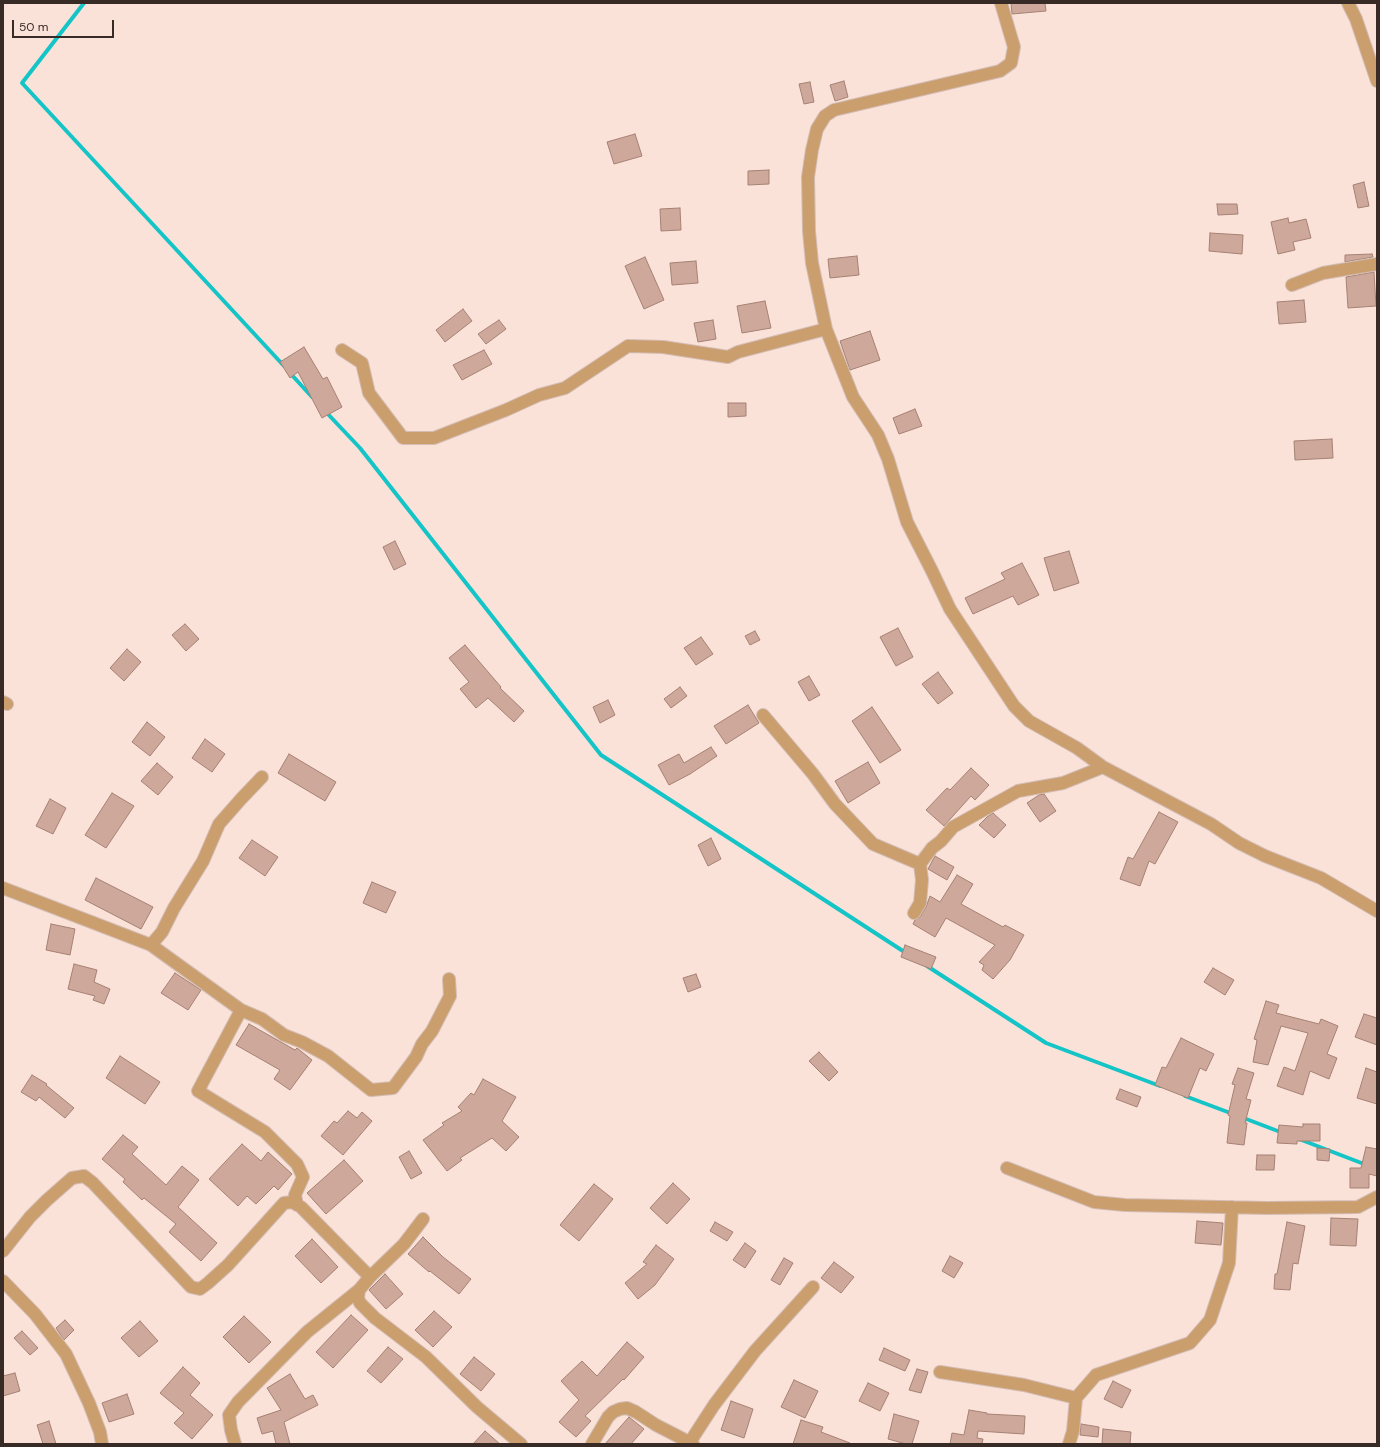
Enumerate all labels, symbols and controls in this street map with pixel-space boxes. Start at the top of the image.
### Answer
scale bar [14,12,116,38]
text: 50 m [19,19,48,35]

